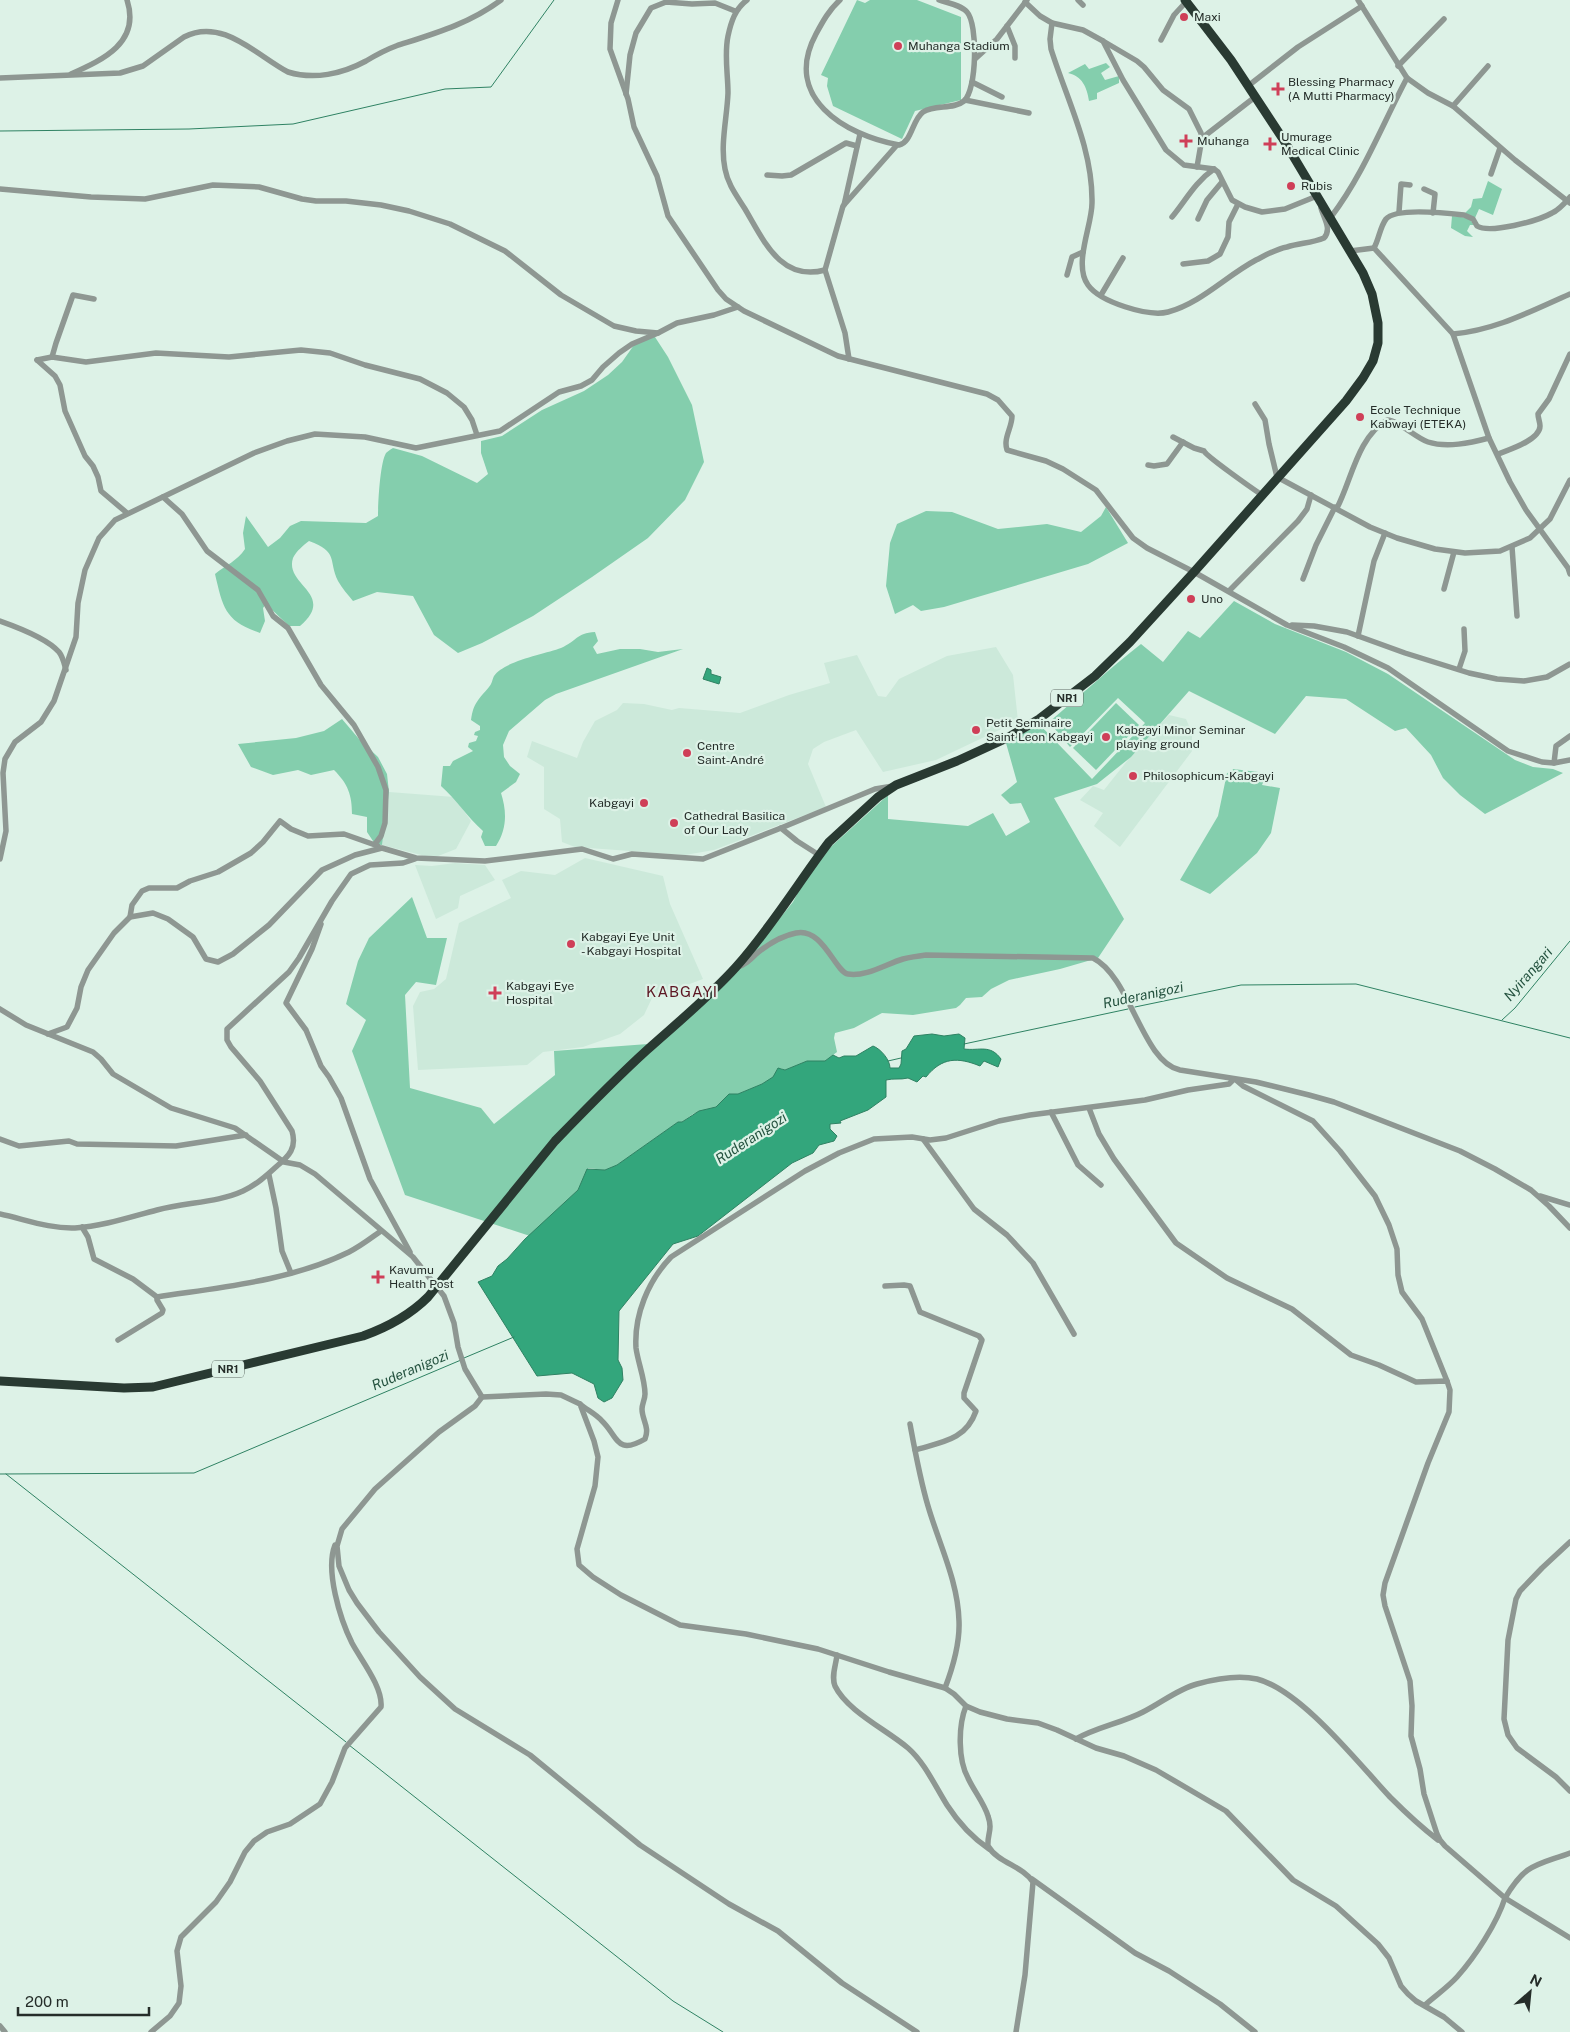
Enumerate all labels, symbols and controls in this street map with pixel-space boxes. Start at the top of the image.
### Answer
place label: Maxi [1194,10,1221,24]
marker: Maxi [1178,11,1190,23]
place label: Muhanga Stadium [908,39,1010,53]
marker: Muhanga Stadium [892,40,904,52]
place label: Blessing Pharmacy (A Mutti Pharmacy) [1288,75,1395,103]
marker: Blessing Pharmacy (A Mutti Pharmacy) [1272,83,1284,95]
place label: Umurage Medical Clinic [1281,130,1359,158]
marker: Muhanga [1179,134,1193,148]
place label: Muhanga [1197,134,1249,148]
marker: Umurage Medical Clinic [1263,137,1277,151]
place label: Rubis [1301,179,1332,193]
marker: Rubis [1285,180,1297,192]
place label: Ecole Technique Kabwayi (ETEKA) [1370,403,1466,431]
marker: Ecole Technique Kabwayi (ETEKA) [1354,411,1366,423]
place label: Uno [1201,592,1223,606]
marker: Uno [1185,593,1197,605]
road number: NR1 [1051,690,1083,706]
place label: Petit Seminaire Saint Leon Kabgayi [986,716,1093,744]
place label: Kabgayi Minor Seminar playing ground [1116,723,1246,751]
marker: Petit Seminaire Saint Leon Kabgayi [970,724,982,736]
marker: Kabgayi Minor Seminar playing ground [1100,731,1112,743]
place label: Centre Saint-André [697,739,764,767]
marker: Centre Saint-André [681,747,693,759]
place label: Philosophicum-Kabgayi [1143,769,1274,783]
marker: Philosophicum-Kabgayi [1127,770,1139,782]
place label: Kabgayi [589,796,634,810]
marker: Kabgayi [638,797,650,809]
place label: Cathedral Basilica of Our Lady [684,809,785,837]
marker: Cathedral Basilica of Our Lady [668,817,680,829]
place label: Kabgayi Eye Unit - Kabgayi Hospital [581,930,682,958]
marker: Kabgayi Eye Unit - Kabgayi Hospital [565,938,577,950]
water label: Nyirangari [1500,944,1556,1004]
place label: Kabgayi Eye Hospital [506,979,574,1007]
water label: Ruderanigozi [1101,979,1185,1011]
district label: KABGAYI [646,983,718,1000]
marker: Kabgayi Eye Hospital [488,986,502,1000]
water label: Ruderanigozi [712,1109,790,1167]
place label: Kavumu Health Post [389,1263,454,1291]
marker: Kavumu Health Post [371,1270,385,1284]
water label: Ruderanigozi [369,1346,451,1393]
road number: NR1 [212,1360,244,1378]
north arrow [1505,1967,1555,2017]
text: N [1527,1971,1544,1990]
scale bar [18,1984,149,2016]
text: 200 m [25,1993,69,2010]

